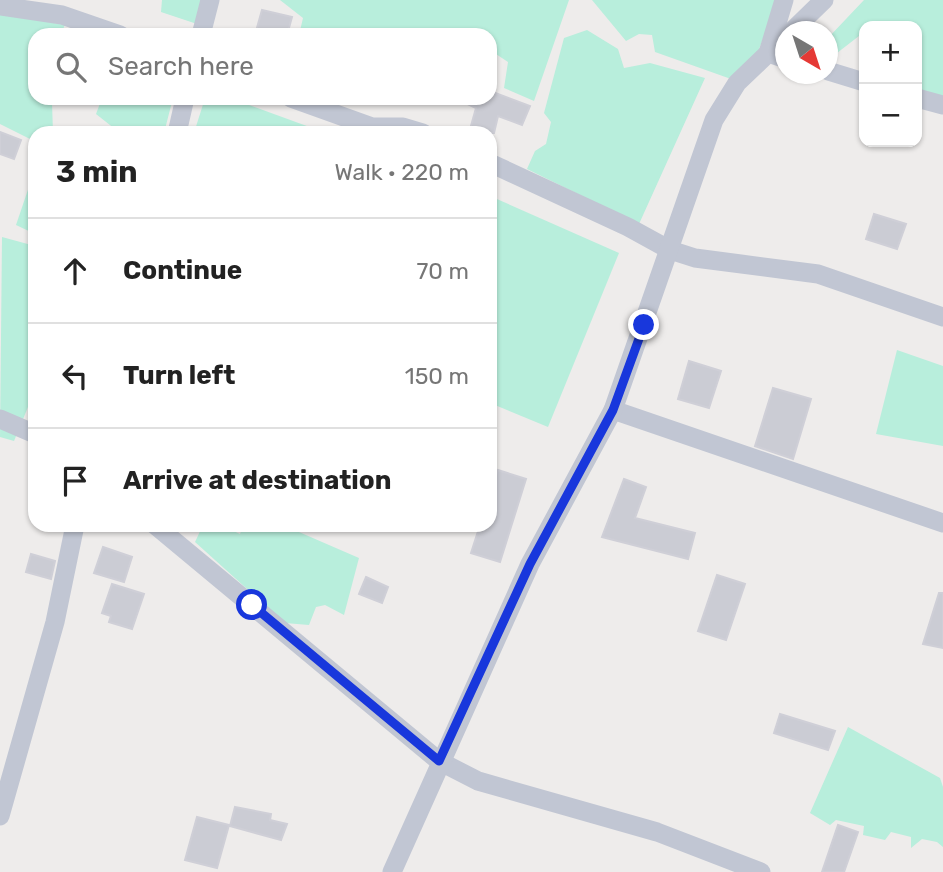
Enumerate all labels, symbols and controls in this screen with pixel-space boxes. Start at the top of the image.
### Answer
north arrow [775,21,838,84]
map controls [859,21,922,147]
button: + [859,21,922,84]
search box [28,28,497,105]
icon: search [52,48,90,86]
text: Search here [108,51,254,82]
button: − [859,84,922,147]
text: 3 min [56,154,138,190]
text: Walk · 220 m [335,158,469,186]
icon: ahead [56,252,94,290]
text: Continue [123,255,242,286]
text: 70 m [417,257,469,285]
route end [628,309,659,340]
icon: left [56,357,94,395]
text: Turn left [123,360,235,391]
text: 150 m [405,362,469,390]
icon: arrive [56,462,94,500]
text: Arrive at destination [123,465,391,496]
route start [236,589,267,620]

